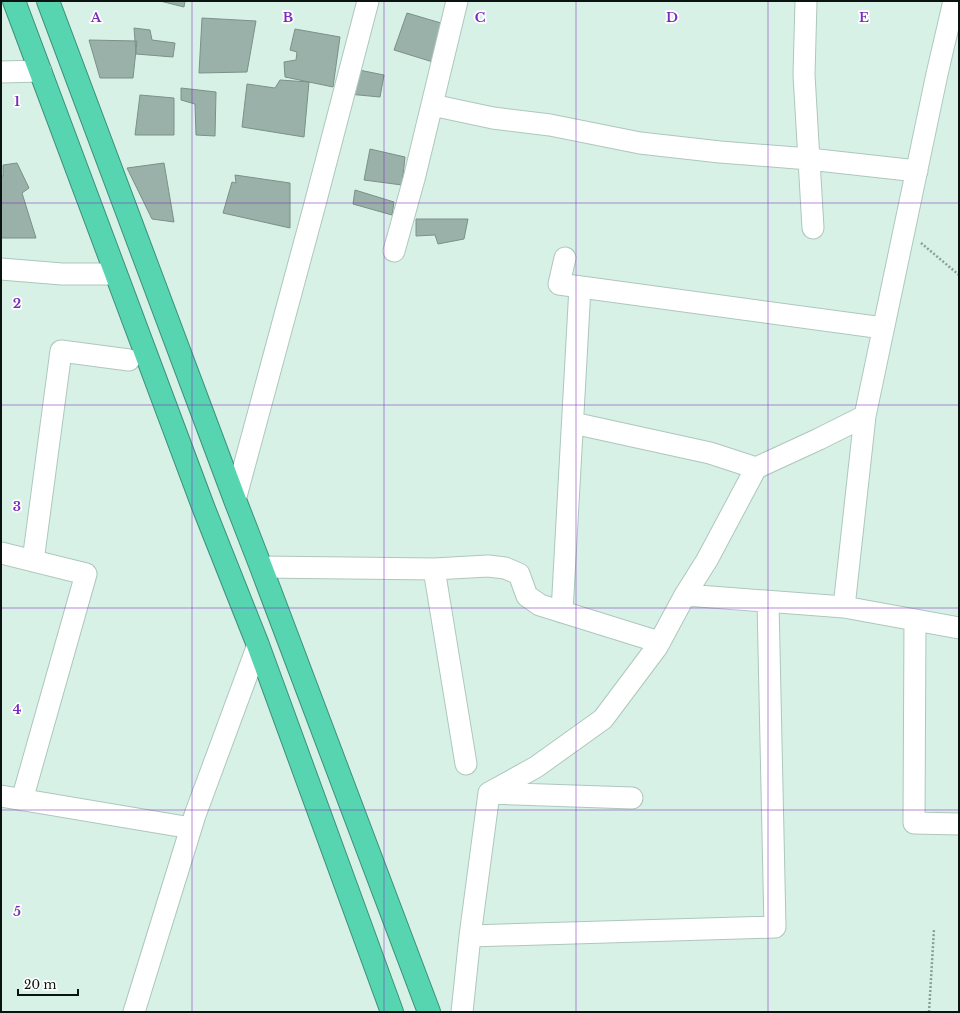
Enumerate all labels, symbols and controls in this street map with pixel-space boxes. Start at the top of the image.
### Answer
text: A [90,9,102,26]
text: B [283,9,293,26]
text: C [475,9,486,26]
text: D [666,9,678,26]
text: E [859,9,869,26]
text: 1 [14,93,20,110]
text: 2 [13,295,21,312]
text: 3 [13,498,21,515]
text: 4 [13,701,22,718]
text: 5 [13,903,21,920]
scale bar [18,971,78,997]
text: 20 m [24,977,56,992]

